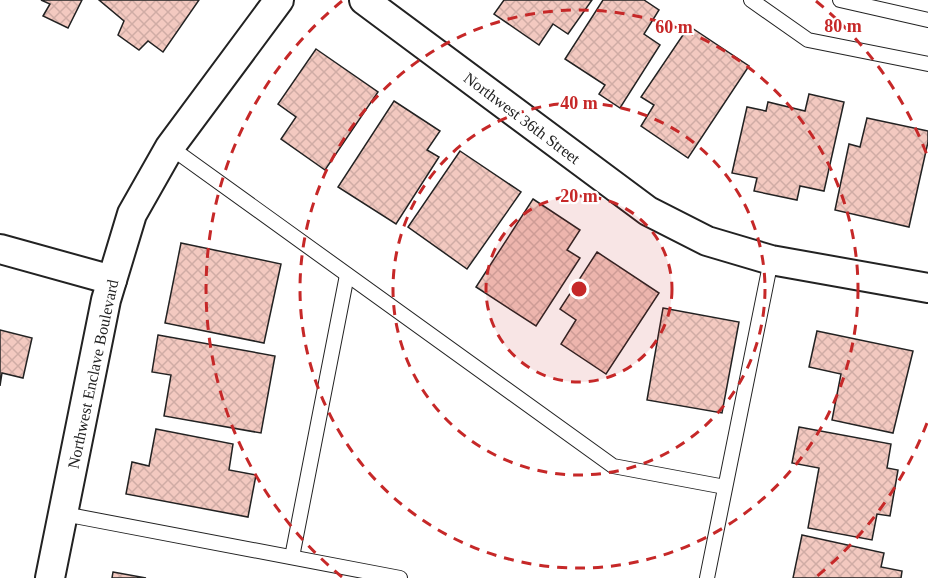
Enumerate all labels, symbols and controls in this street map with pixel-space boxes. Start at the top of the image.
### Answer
text: 80 m [824,16,862,36]
text: 60 m [655,17,693,37]
street label: Northwest 36th Street [461,69,584,167]
text: 40 m [560,93,598,113]
text: 20 m [560,186,598,206]
street label: Northwest Enclave Boulevard [65,278,121,470]
centre of rings [569,279,589,299]

